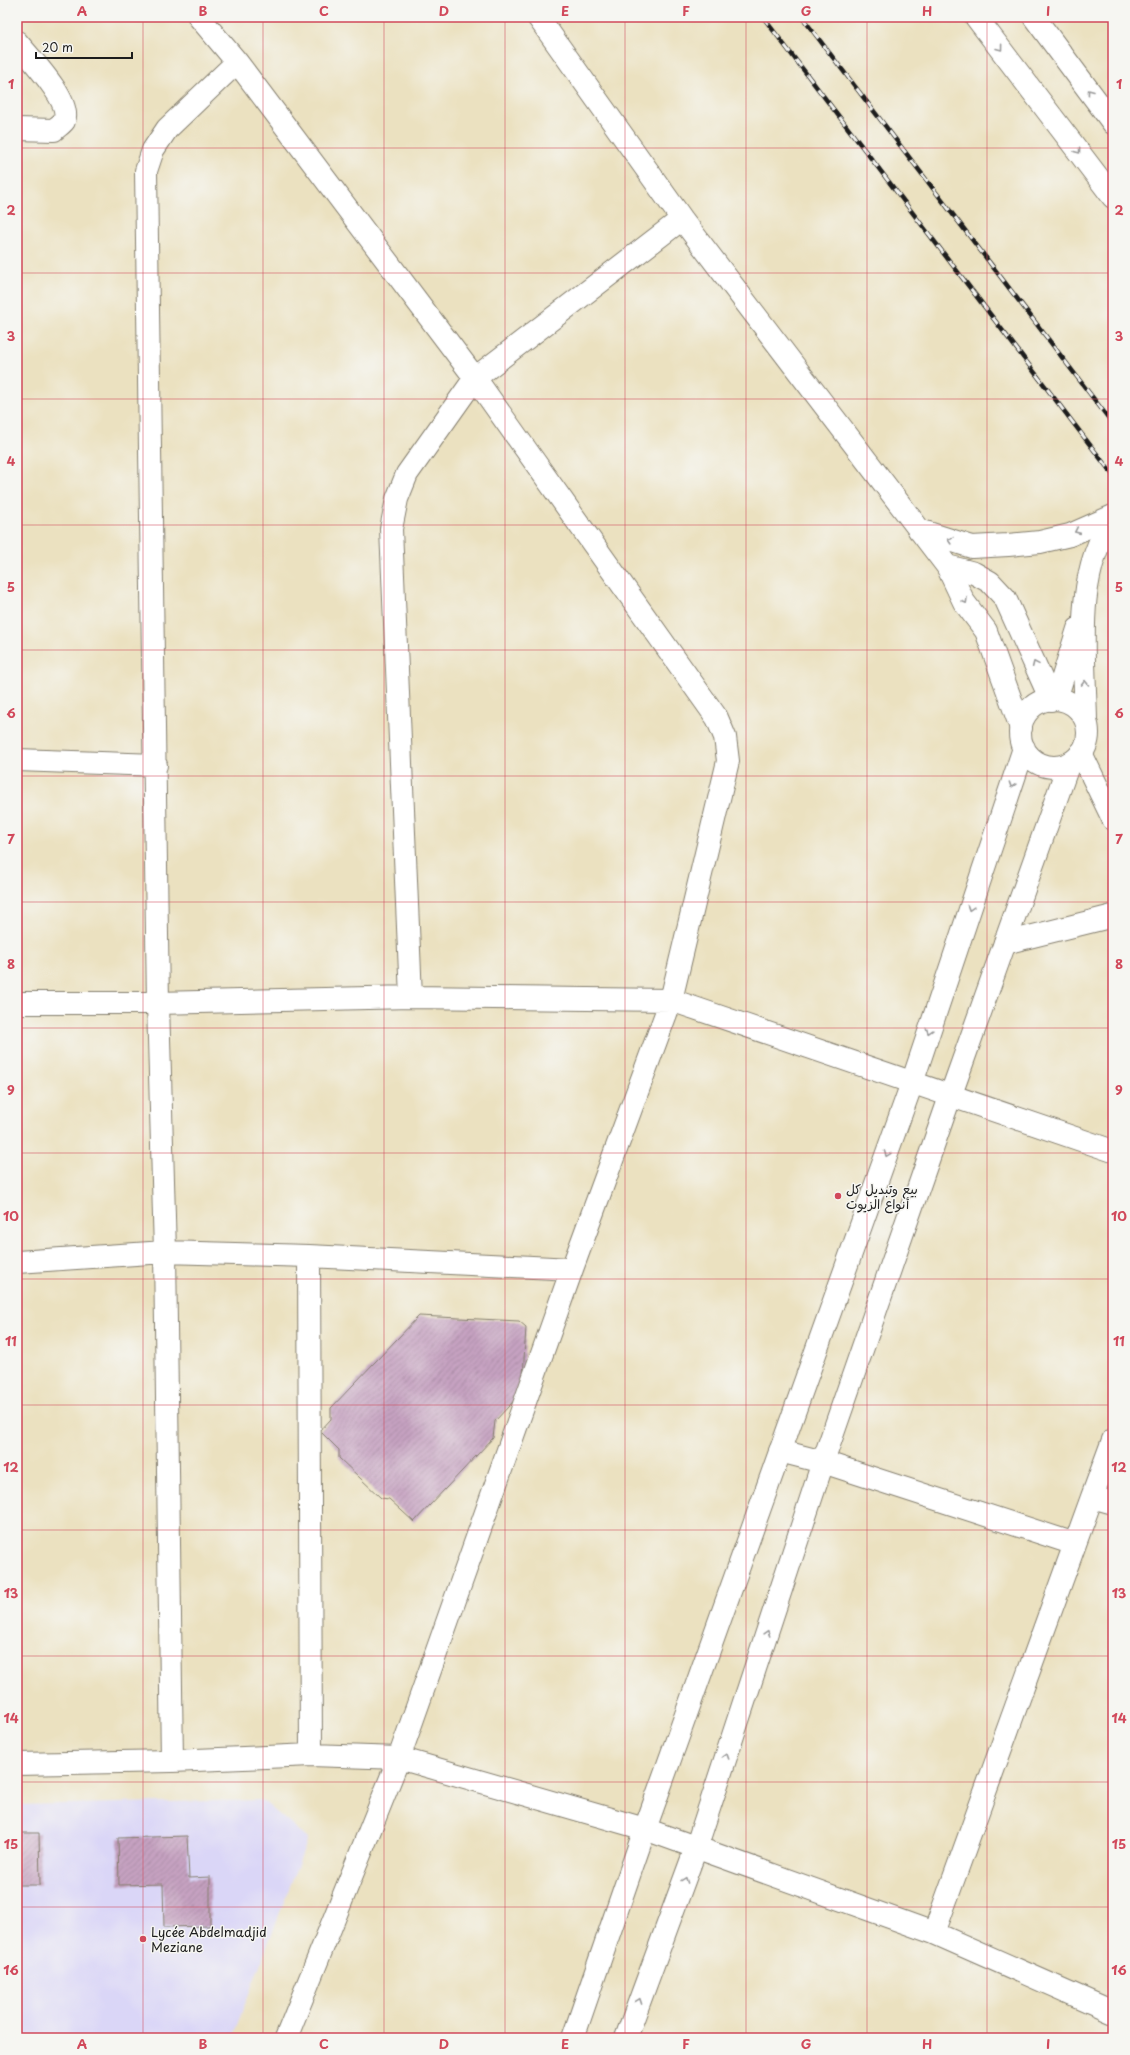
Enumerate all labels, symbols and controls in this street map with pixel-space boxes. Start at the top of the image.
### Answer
text: A [77,1,87,20]
text: B [199,1,208,20]
text: C [319,1,329,20]
text: D [439,1,449,20]
text: E [561,1,569,20]
text: F [682,1,690,20]
text: G [801,1,811,20]
text: H [922,1,932,20]
text: I [1046,1,1050,20]
scale bar [36,34,132,60]
text: 20 m [42,38,73,56]
one-way arrow [995,43,1002,50]
text: 1 [8,74,14,93]
text: 1 [1116,74,1122,93]
one-way arrow [1087,90,1094,97]
one-way arrow [1074,147,1081,154]
text: 2 [6,200,16,219]
text: 2 [1114,200,1124,219]
text: 3 [7,326,16,345]
text: 3 [1115,326,1124,345]
text: 4 [7,451,16,470]
text: 4 [1115,451,1124,470]
one-way arrow [1074,527,1081,535]
one-way arrow [947,536,954,545]
text: 5 [7,577,15,596]
text: 5 [1115,577,1123,596]
one-way arrow [960,597,967,604]
one-way arrow [1032,660,1040,668]
one-way arrow [1081,680,1089,686]
text: 6 [6,703,16,722]
text: 6 [1114,703,1124,722]
one-way arrow [1008,781,1016,788]
text: 7 [7,829,15,848]
text: 7 [1115,829,1123,848]
one-way arrow [967,904,975,911]
text: 8 [7,954,15,973]
text: 8 [1115,954,1123,973]
one-way arrow [925,1028,934,1035]
text: 9 [7,1080,15,1099]
text: 9 [1115,1080,1123,1099]
one-way arrow [883,1150,891,1157]
place label: بيع وتبديل كل أنواع الزيوت [846,1179,918,1214]
marker: بيع وتبديل كل أنواع الزيوت [833,1191,843,1201]
text: 10 [3,1206,19,1225]
text: 10 [1111,1206,1127,1225]
text: 11 [5,1331,17,1350]
text: 11 [1113,1331,1125,1350]
text: 12 [3,1457,19,1476]
text: 12 [1111,1457,1127,1476]
text: 13 [4,1583,19,1602]
text: 13 [1112,1583,1127,1602]
one-way arrow [762,1630,771,1637]
text: 14 [3,1708,19,1727]
text: 14 [1111,1708,1127,1727]
one-way arrow [721,1753,730,1760]
text: 15 [4,1834,18,1853]
text: 15 [1112,1834,1126,1853]
one-way arrow [680,1876,688,1883]
place label: Lycée Abdelmadjid Meziane [151,1922,267,1956]
marker: Lycée Abdelmadjid Meziane [138,1934,148,1944]
text: 16 [3,1960,19,1979]
text: 16 [1111,1960,1127,1979]
one-way arrow [635,1998,643,2005]
text: A [77,2034,87,2053]
text: B [199,2034,208,2053]
text: C [319,2034,329,2053]
text: D [439,2034,449,2053]
text: E [561,2034,569,2053]
text: F [682,2034,690,2053]
text: G [801,2034,811,2053]
text: H [922,2034,932,2053]
text: I [1046,2034,1050,2053]

